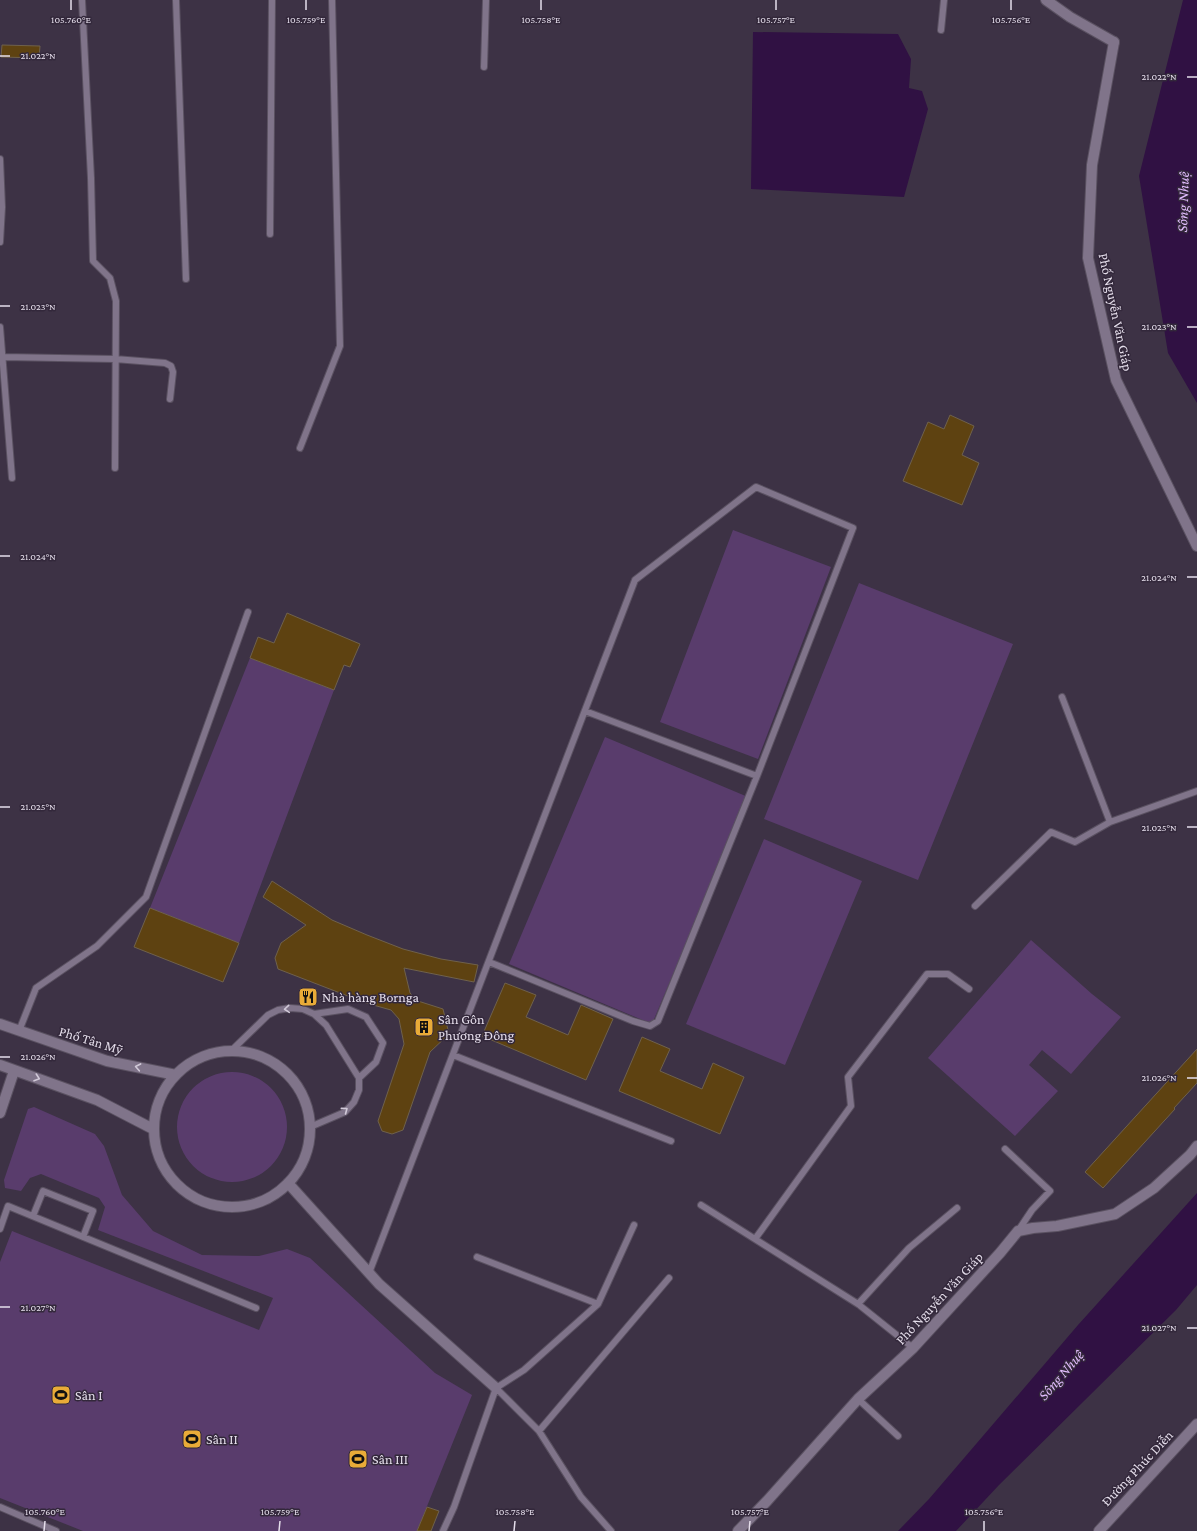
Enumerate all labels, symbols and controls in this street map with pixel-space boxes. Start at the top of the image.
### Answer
text: 105.760°E [51,14,91,25]
text: 105.759°E [287,14,326,25]
text: 105.758°E [521,14,561,25]
text: 105.757°E [757,14,796,25]
text: 105.756°E [992,14,1031,25]
text: 21.022°N [20,50,56,61]
text: 21.022°N [1141,71,1177,82]
water label: Sông Nhuệ [1174,171,1193,233]
street label: Phố Nguyễn Văn Giáp [1096,251,1136,373]
text: 21.023°N [20,301,56,312]
text: 21.023°N [1141,321,1177,332]
text: 21.024°N [20,551,56,562]
text: 21.024°N [1141,572,1177,583]
text: 21.025°N [20,801,56,812]
text: 21.025°N [1141,822,1177,833]
restaurant icon: Nhà hàng Bornga [297,986,319,1008]
place label: Nhà hàng Bornga [322,989,420,1005]
one-way arrow [284,1004,291,1013]
place label: Sân Gôn Phương Đông [438,1011,515,1043]
building icon: Sân Gôn Phương Đông [413,1016,435,1038]
street label: Phố Tân Mỹ [57,1023,125,1057]
text: 21.026°N [20,1051,56,1062]
one-way arrow [134,1064,141,1072]
text: 21.026°N [1141,1072,1177,1083]
one-way arrow [33,1074,40,1082]
one-way arrow [340,1108,347,1115]
street label: Phố Nguyễn Văn Giáp [892,1249,986,1347]
text: 21.027°N [20,1302,56,1313]
text: 21.027°N [1141,1322,1177,1333]
water label: Sông Nhuệ [1035,1347,1088,1404]
sports icon: Sân I [50,1384,72,1406]
place label: Sân I [75,1387,102,1403]
street label: Đường Phúc Diễn [1098,1426,1176,1509]
sports icon: Sân II [181,1428,203,1450]
place label: Sân II [206,1431,238,1447]
sports icon: Sân III [347,1448,369,1470]
place label: Sân III [372,1451,408,1467]
text: 105.760°E [25,1506,65,1517]
text: 105.759°E [261,1506,300,1517]
text: 105.758°E [495,1506,535,1517]
text: 105.757°E [731,1506,770,1517]
text: 105.756°E [965,1506,1004,1517]

